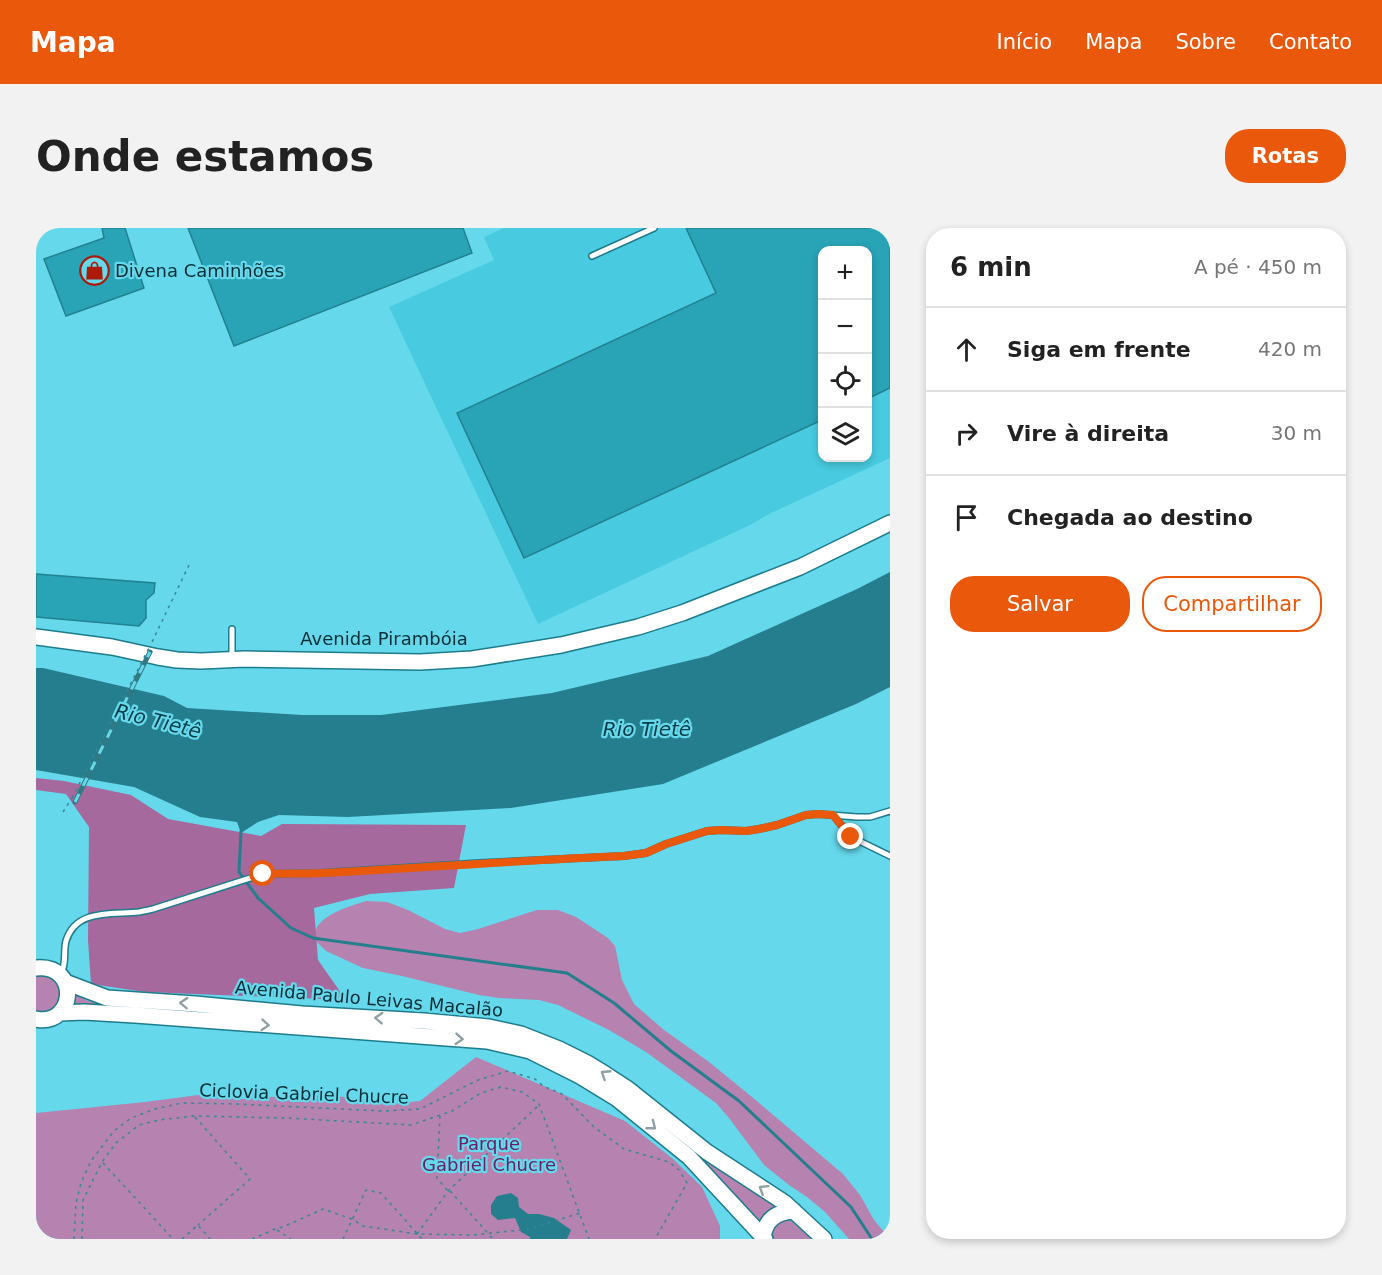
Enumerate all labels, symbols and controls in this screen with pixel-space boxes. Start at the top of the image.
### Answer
text: Mapa [30,26,116,59]
text: Início [997,30,1052,54]
text: Mapa [1085,30,1142,54]
text: Sobre [1175,30,1236,54]
text: Contato [1269,30,1352,54]
button: Rotas [1225,129,1346,183]
text: Onde estamos [36,132,374,181]
map controls [818,246,872,462]
button: + [818,246,872,300]
text: 6 min [950,252,1032,282]
shop icon: Divena Caminhões [78,255,110,287]
text: A pé · 450 m [1194,255,1322,279]
place label: Divena Caminhões [115,260,284,281]
button: − [818,300,872,354]
icon: ahead [950,333,983,366]
text: Siga em frente [1007,337,1191,362]
text: 420 m [1258,337,1322,361]
button: locate [818,354,872,408]
button: layers [818,408,872,462]
icon: right [950,417,983,450]
text: Vire à direita [1007,421,1169,446]
text: 30 m [1271,421,1322,445]
icon: arrive [950,501,983,534]
text: Chegada ao destino [1007,505,1253,530]
button: Salvar [950,576,1130,632]
button: Compartilhar [1142,576,1322,632]
street label: Avenida Pirambóia [300,628,468,649]
water label: Rio Tietê [112,699,204,743]
water label: Rio Tietê [603,717,691,741]
route end [837,823,863,849]
route start [249,860,275,886]
street label: Avenida Paulo Leivas Macalão [234,976,504,1021]
one-way arrow [180,997,189,1010]
one-way arrow [374,1012,383,1025]
one-way arrow [260,1018,269,1031]
one-way arrow [455,1032,464,1045]
one-way arrow [601,1070,612,1081]
street label: Ciclovia Gabriel Chucre [199,1079,409,1108]
one-way arrow [645,1119,656,1130]
park label: Parque Gabriel Chucre [422,1133,556,1175]
one-way arrow [759,1184,769,1196]

